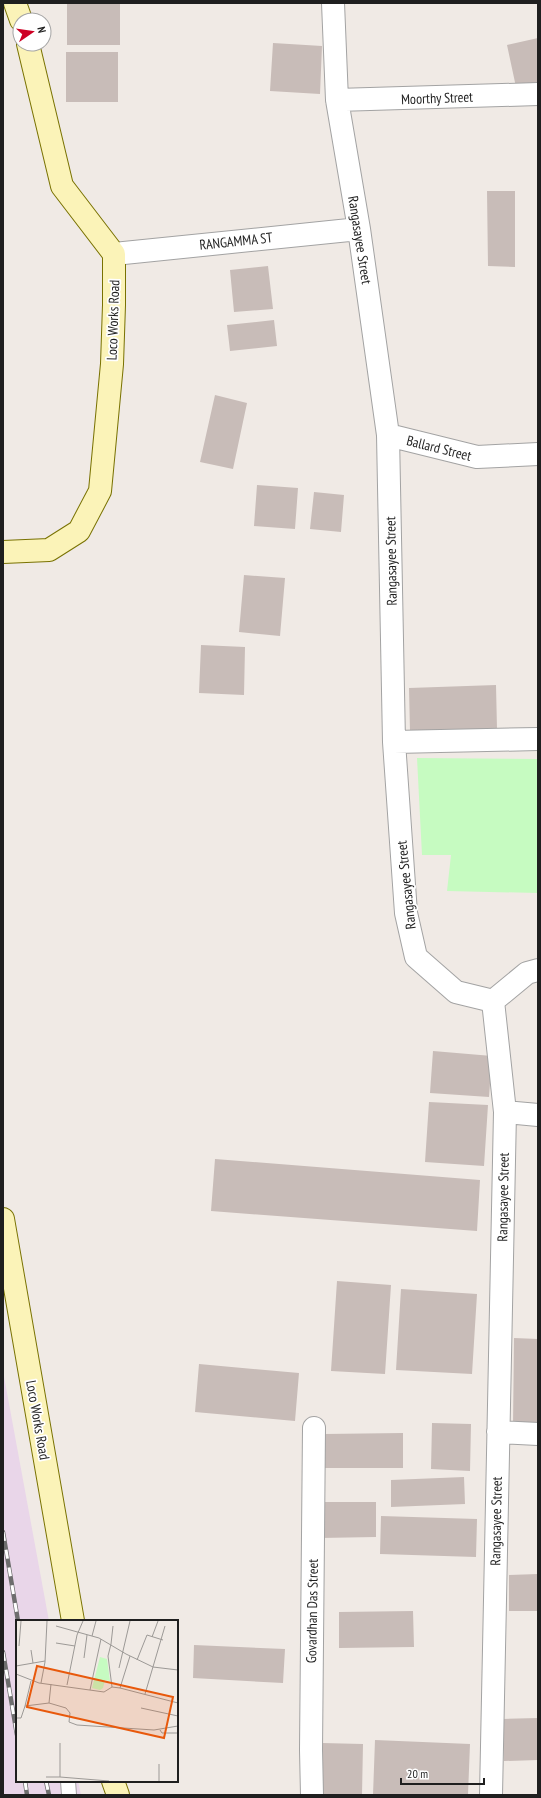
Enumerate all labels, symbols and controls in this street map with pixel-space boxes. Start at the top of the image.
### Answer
north arrow [12,12,52,52]
text: N [34,25,49,34]
street label: Moorthy Street [401,88,473,108]
street label: Rangasayee Street [344,195,376,286]
street label: RANGAMMA ST [199,228,274,254]
street label: Loco Works Road [103,279,123,361]
street label: Ballard Street [405,431,473,465]
street label: Rangasayee Street [381,516,401,606]
street label: Rangasayee Street [392,840,420,930]
street label: Rangasayee Street [493,1152,513,1242]
street label: Loco Works Road [22,1379,54,1461]
street label: Rangasayee Street [486,1476,506,1566]
street label: Govardhan Das Street [302,1559,322,1663]
inset map [16,1620,178,1782]
scale bar [401,1760,484,1786]
text: 20 m [407,1766,428,1781]

